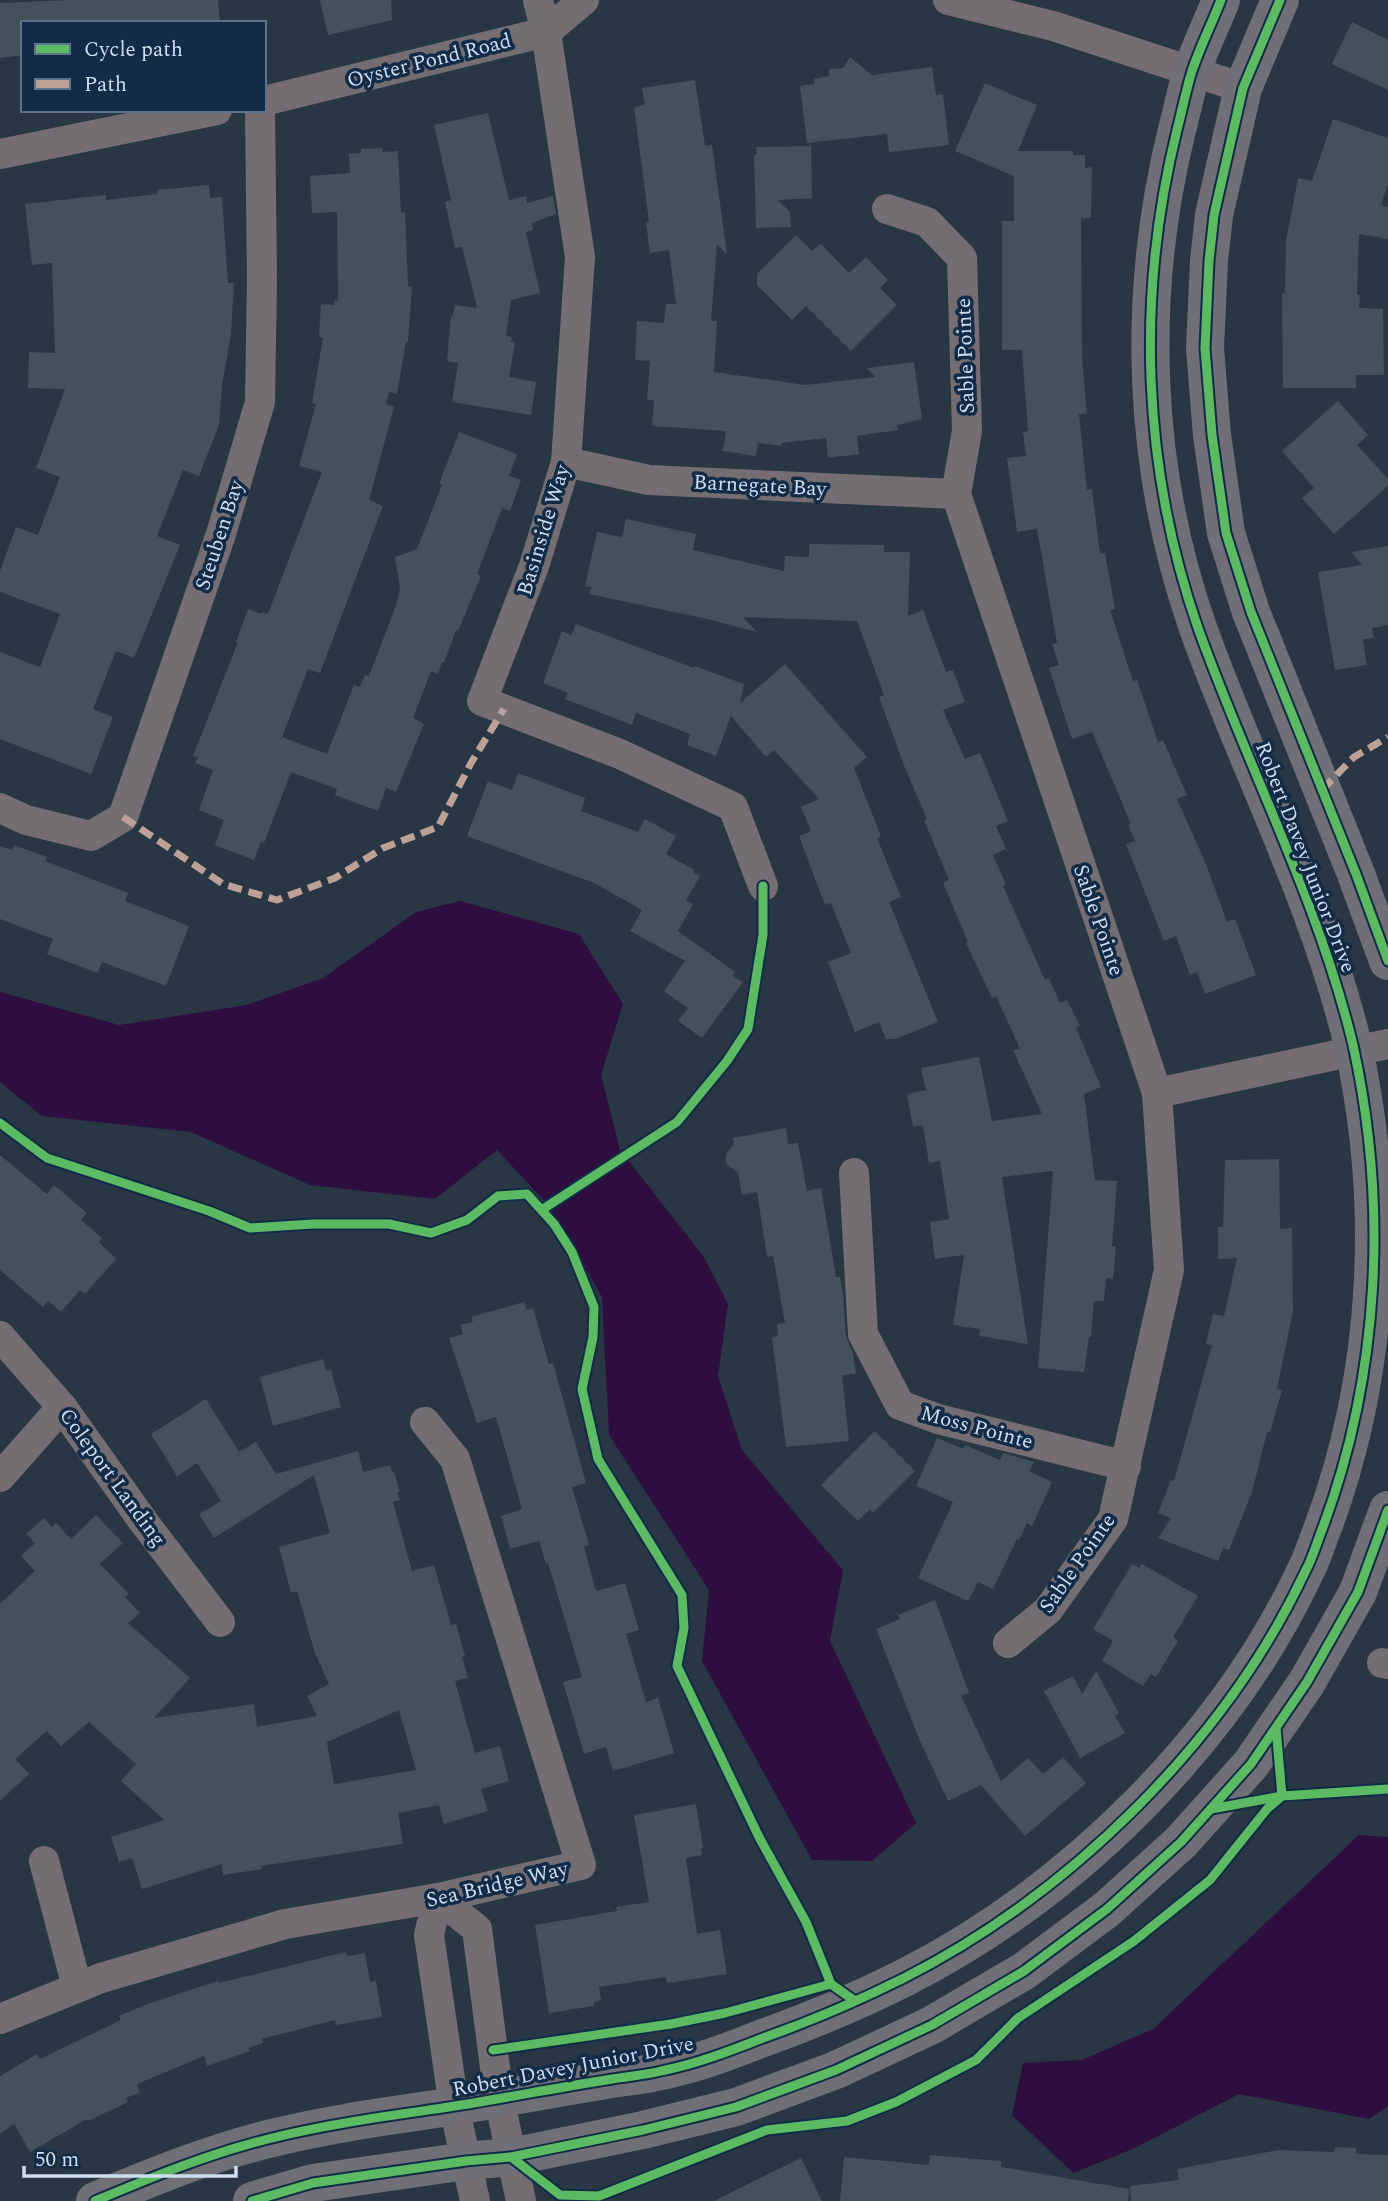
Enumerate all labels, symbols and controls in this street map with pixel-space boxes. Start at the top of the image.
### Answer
legend [21,21,266,112]
street label: Oyster Pond Road [344,25,515,97]
text: Cycle path [84,34,183,66]
text: Path [84,69,127,101]
street label: Sable Pointe [948,298,984,414]
street label: Basinside Way [509,460,579,600]
street label: Barnegate Bay [693,467,828,506]
street label: Steuben Bay [187,475,253,595]
street label: Robert Davey Junior Drive [1246,737,1364,977]
street label: Sable Pointe [1064,860,1132,980]
street label: Moss Pointe [917,1398,1037,1458]
street label: Coleport Landing [51,1401,174,1554]
street label: Sable Pointe [1032,1507,1124,1620]
street label: Sea Bridge Way [423,1853,572,1917]
street label: Robert Davey Junior Drive [450,2028,697,2106]
scale bar [24,2134,236,2178]
text: 50 m [35,2144,79,2176]

